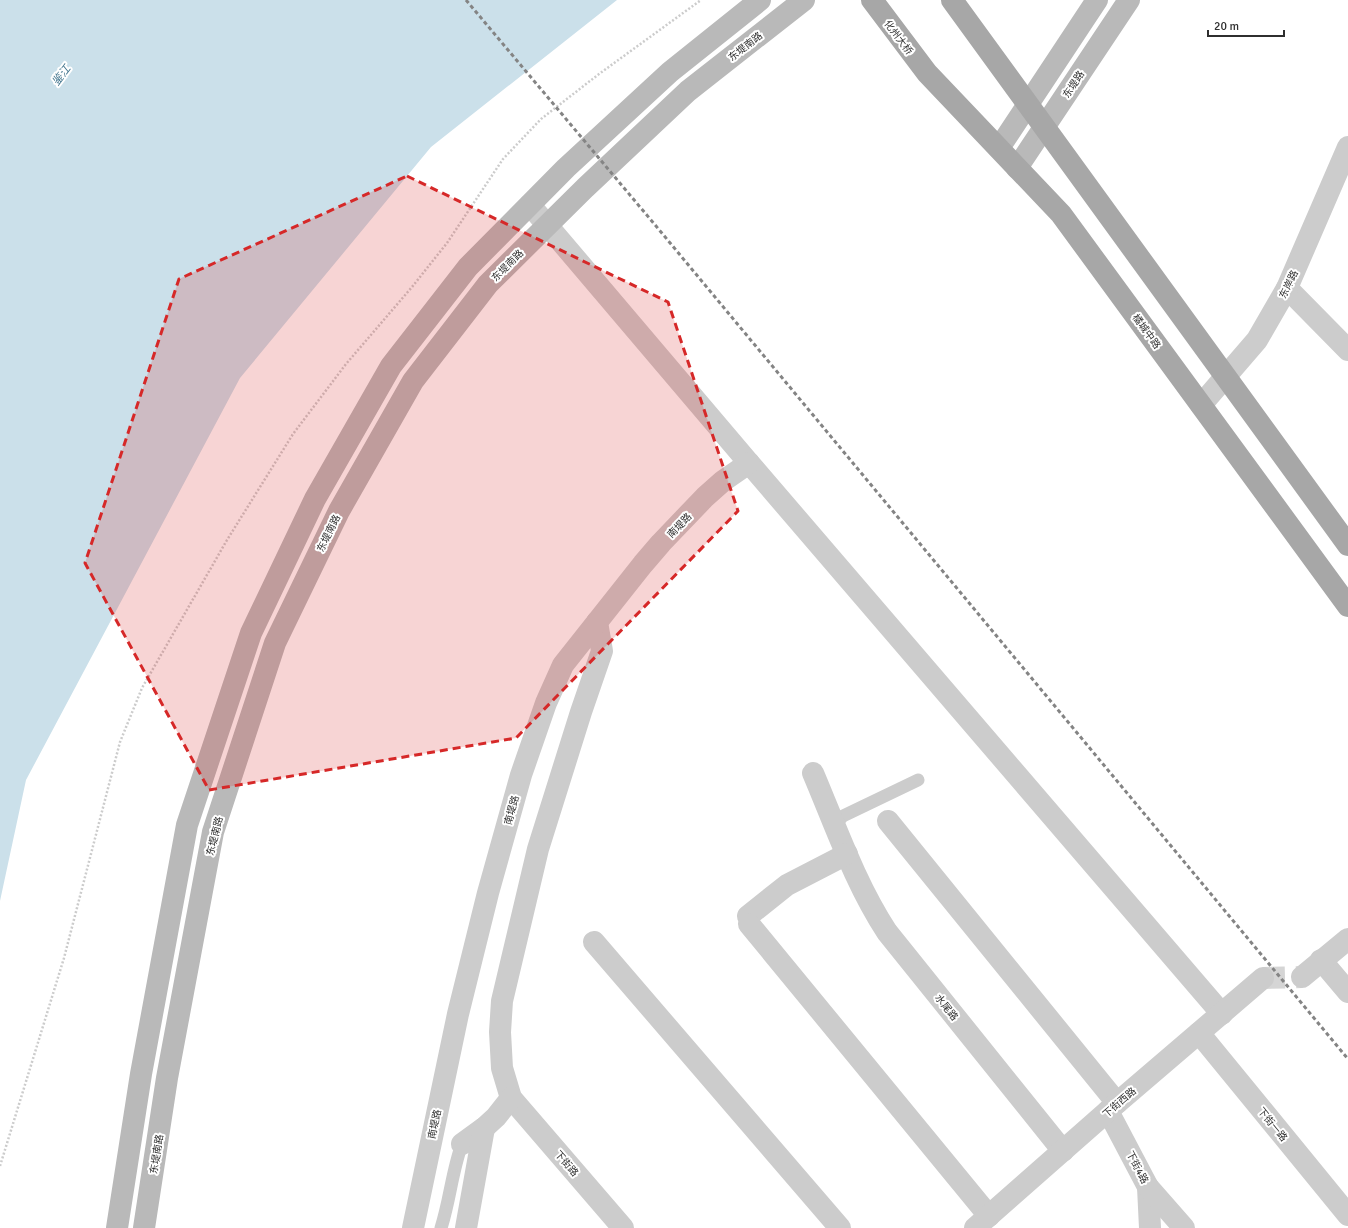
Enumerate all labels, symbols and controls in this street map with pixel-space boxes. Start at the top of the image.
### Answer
scale bar [1208,12,1284,38]
street label: 化州大桥 [881,18,915,57]
text: 20 m [1214,19,1239,34]
street label: 东堤南路 [726,30,765,64]
water label: 鉴江 [50,62,74,88]
street label: 东堤路 [1060,69,1087,100]
street label: 东堤南路 [489,247,526,284]
street label: 东岸路 [1277,268,1301,301]
street label: 橘城中路 [1130,312,1163,351]
street label: 南堤路 [665,511,694,541]
street label: 东堤南路 [315,513,343,554]
street label: 南堤路 [502,794,522,826]
street label: 东堤南路 [204,815,226,857]
street label: 水尾路 [932,992,960,1023]
street label: 下街西路 [1101,1085,1139,1120]
street label: 下街一路 [1255,1105,1289,1144]
street label: 南堤路 [426,1108,444,1140]
street label: 东堤南路 [148,1133,166,1175]
street label: 下街路 [552,1148,581,1179]
street label: 下街4路 [1124,1149,1151,1186]

